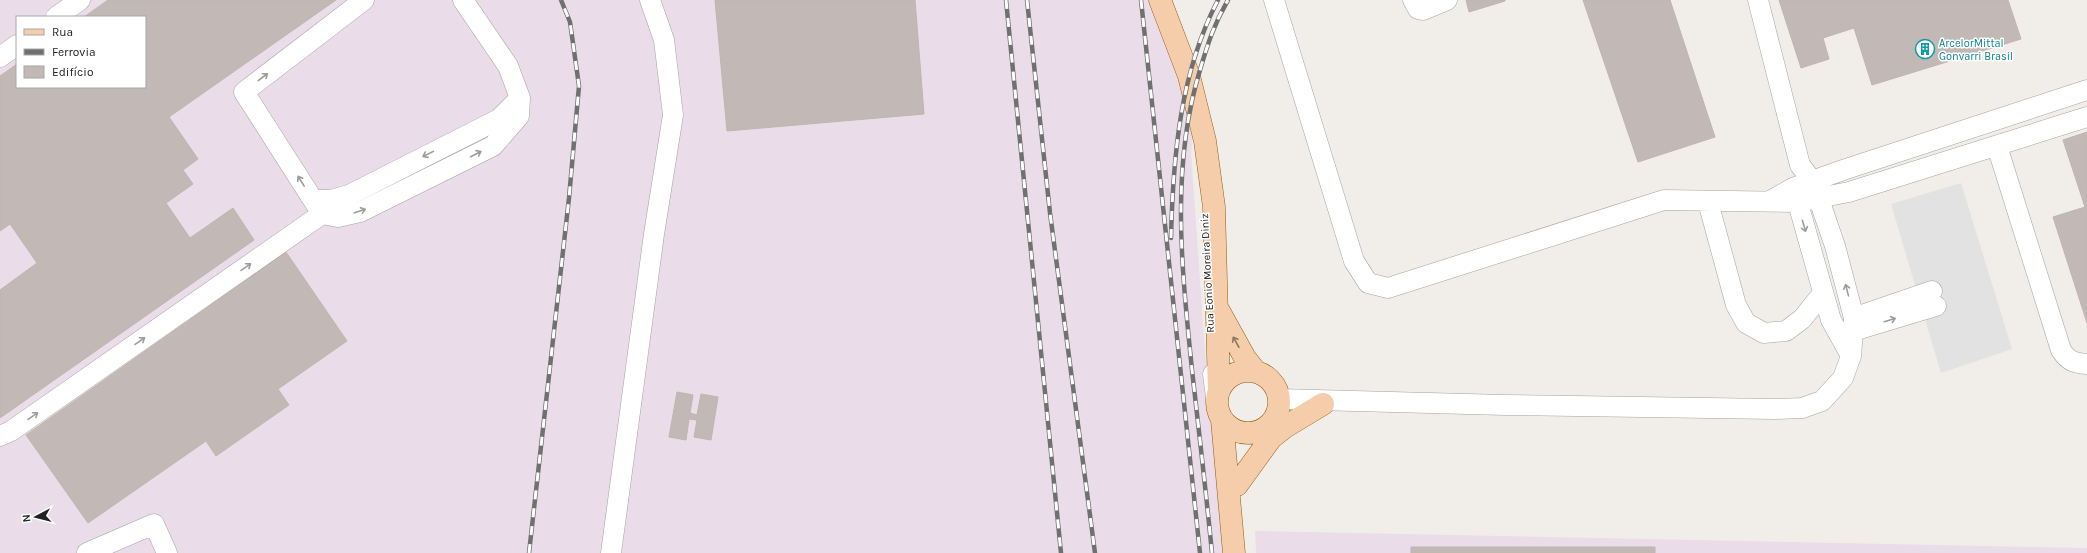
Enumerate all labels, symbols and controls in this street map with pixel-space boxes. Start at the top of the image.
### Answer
legend [16,16,146,88]
text: Rua [52,25,73,39]
place label: ArcelorMittal Gonvarri Brasil [1939,37,2013,63]
building icon: ArcelorMittal Gonvarri Brasil [1914,38,1936,60]
text: Ferrovia [52,45,96,59]
text: Edifício [52,65,93,79]
one-way arrow [257,73,268,81]
one-way arrow [470,150,482,157]
one-way arrow [423,151,435,158]
one-way arrow [296,175,304,187]
one-way arrow [353,207,365,215]
street label: Rua Eonio Moreira Diniz [1198,213,1217,333]
one-way arrow [1801,219,1808,232]
one-way arrow [240,263,251,271]
one-way arrow [1842,284,1850,297]
one-way arrow [1883,316,1896,323]
one-way arrow [1232,336,1240,348]
one-way arrow [134,337,145,345]
one-way arrow [27,412,38,420]
north arrow [16,497,56,537]
text: N [20,513,34,523]

